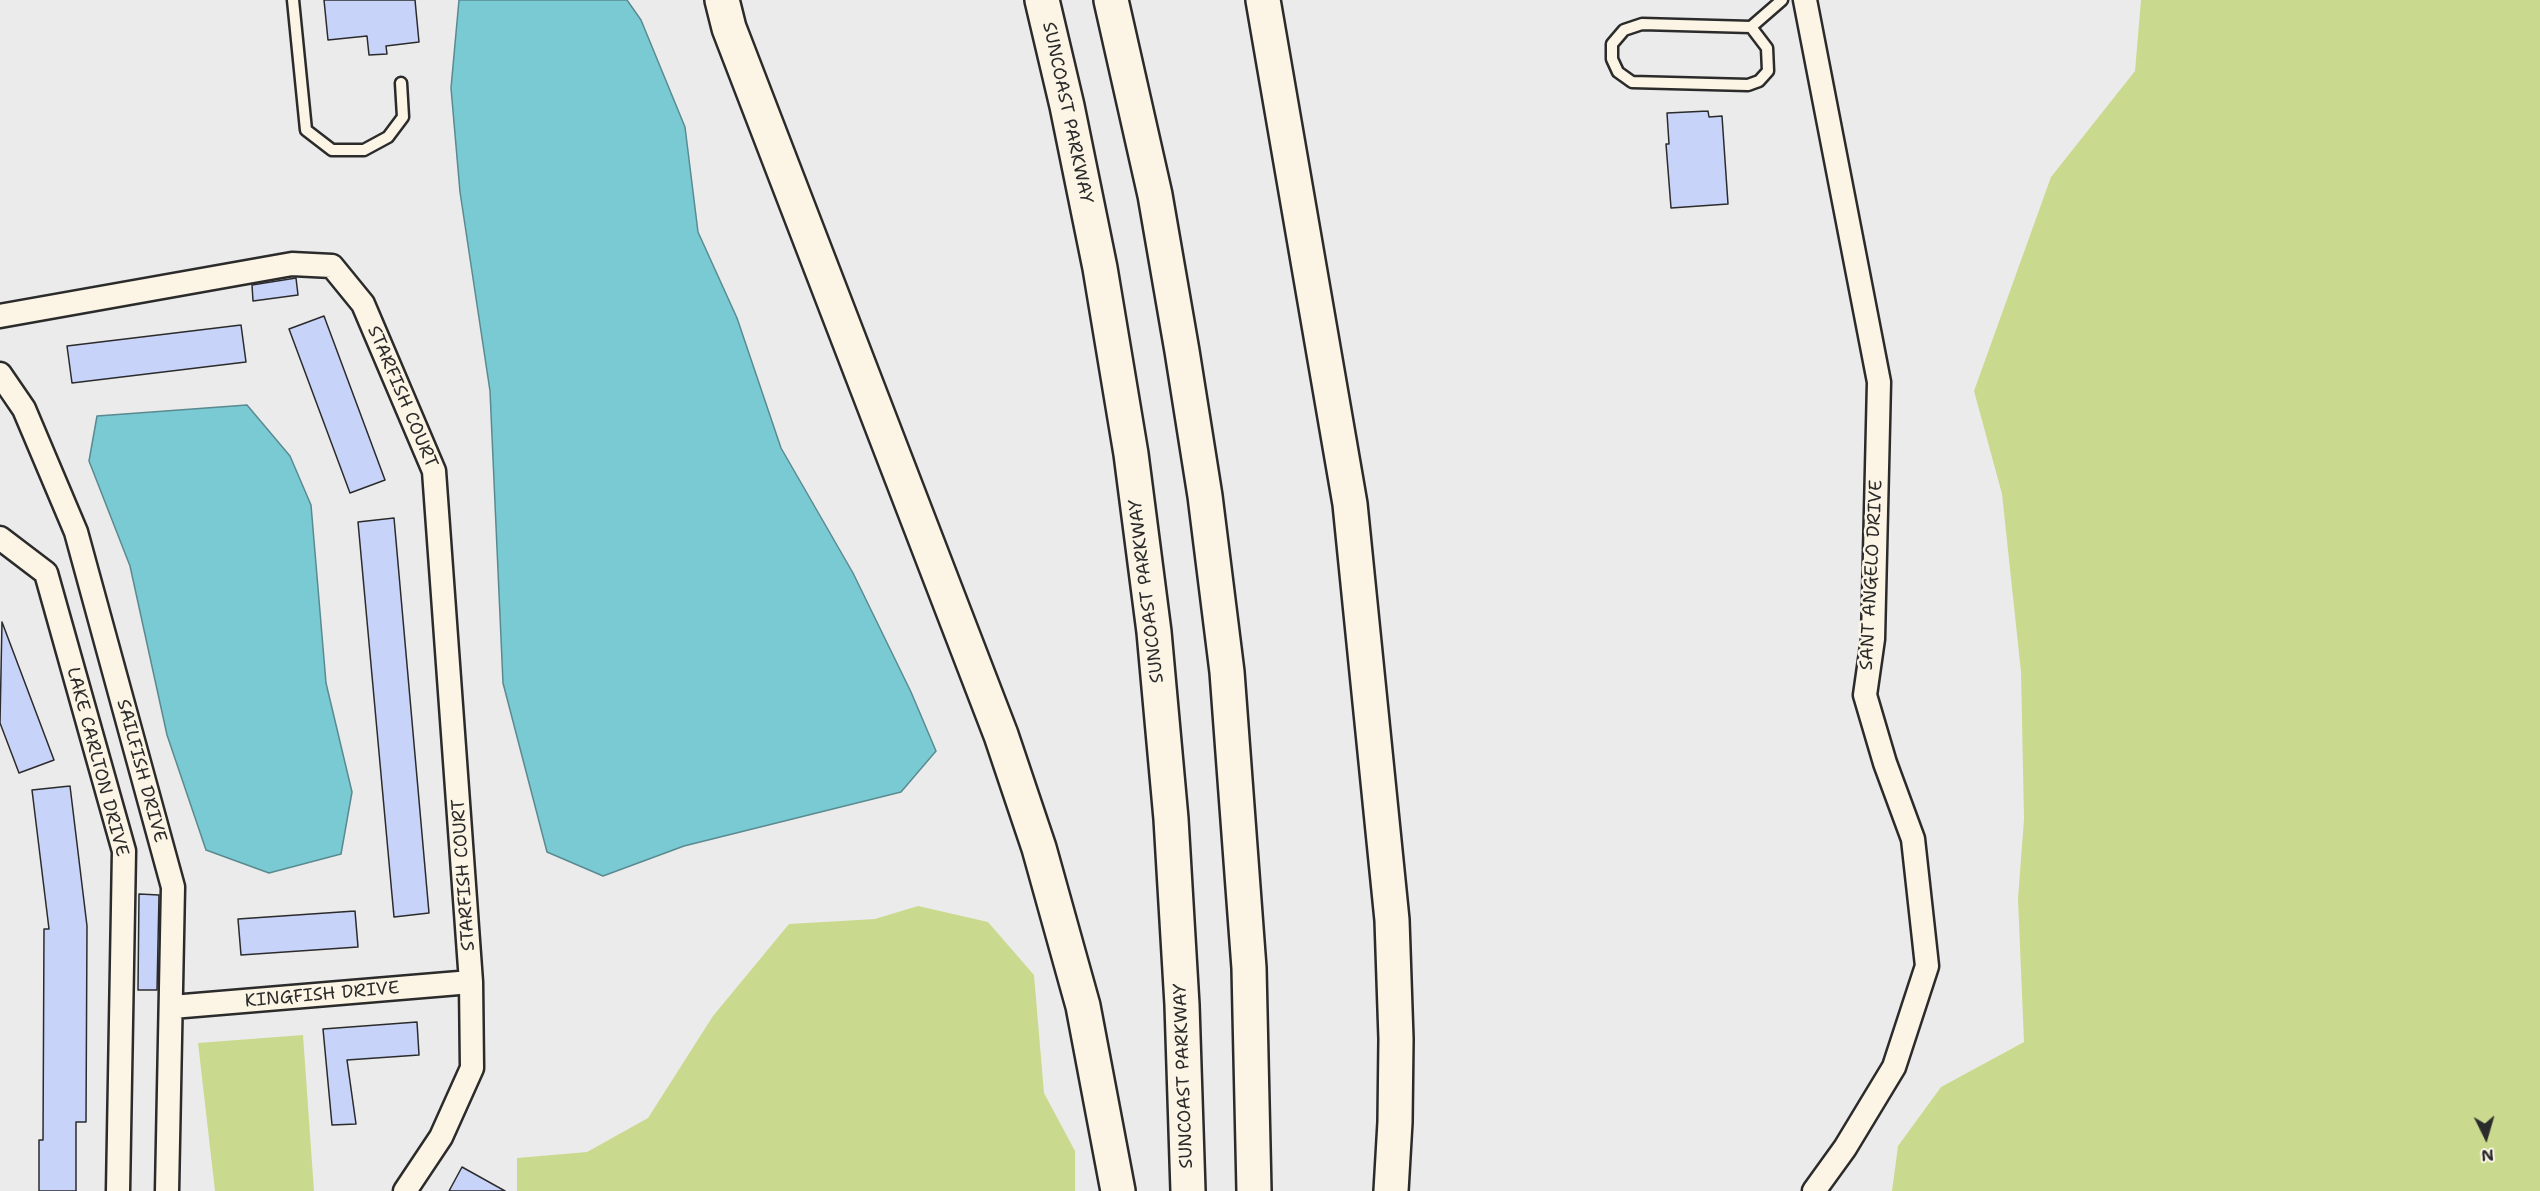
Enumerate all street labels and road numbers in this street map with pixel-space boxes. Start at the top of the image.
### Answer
street label: SUNCOAST PARKWAY [1037,20,1097,206]
street label: STARFISH COURT [362,323,442,471]
street label: SANT ANGELO DRIVE [1856,479,1888,671]
street label: SUNCOAST PARKWAY [1125,498,1169,684]
street label: LAKE CARLTON DRIVE [61,665,133,859]
street label: SAILFISH DRIVE [111,697,171,845]
street label: STARFISH COURT [448,798,480,952]
street label: KINGFISH DRIVE [244,977,400,1013]
street label: SUNCOAST PARKWAY [1170,983,1198,1169]

